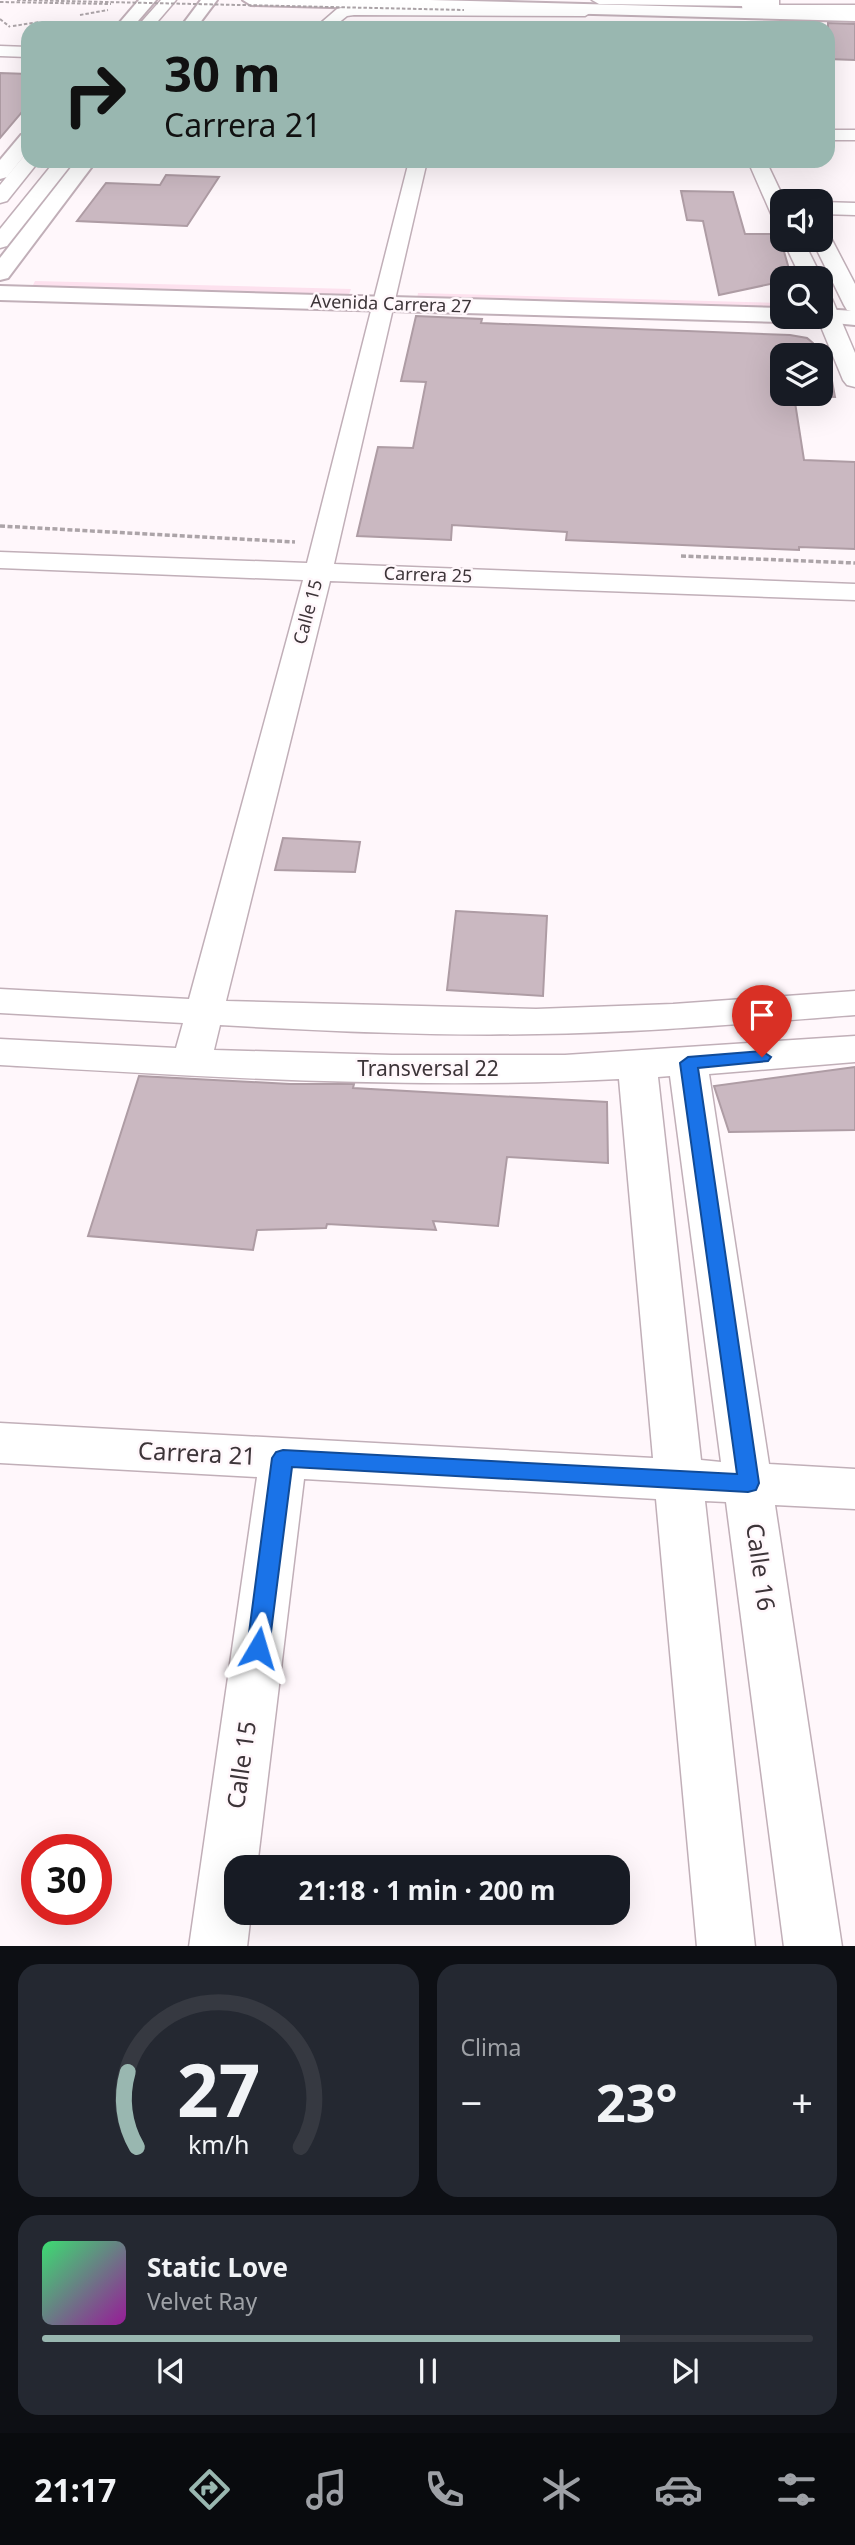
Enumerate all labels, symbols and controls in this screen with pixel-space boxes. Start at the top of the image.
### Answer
text: 30 m [164,40,281,106]
icon: right [49,49,140,140]
text: Carrera 21 [164,103,321,146]
map controls [770,189,833,406]
button: sound [770,189,833,252]
button: search [770,266,833,329]
street label: Avenida Carrera 27 [310,288,472,318]
button: layers [770,343,833,406]
street label: Carrera 25 [383,560,473,588]
street label: Calle 15 [287,577,327,647]
pin [732,985,792,1057]
icon: arrive [743,996,781,1034]
street label: Transversal 22 [357,1054,499,1082]
street label: Carrera 21 [137,1433,257,1472]
street label: Calle 16 [739,1521,784,1613]
position arrow [221,1611,295,1685]
street label: Calle 15 [218,1719,263,1811]
speed limit sign: 30 [21,1834,112,1925]
text: 21:18 · 1 min · 200 m [299,1872,555,1908]
text: Clima [461,2031,521,2063]
text: 27 [177,2039,260,2138]
text: 23° [596,2066,678,2137]
text: − [461,2076,482,2128]
text: + [791,2076,813,2128]
text: km/h [187,2126,249,2160]
text: Static Love [147,2249,288,2285]
text: Velvet Ray [147,2285,257,2317]
icon: previous [152,2352,190,2390]
icon: pause [409,2352,447,2390]
icon: next [666,2352,704,2390]
icon: directions [185,2465,234,2514]
icon: music [302,2465,351,2514]
icon: phone [420,2465,469,2514]
icon: climate [537,2465,586,2514]
icon: car [654,2465,703,2514]
icon: filters [772,2465,821,2514]
text: 21:17 [34,2468,116,2511]

